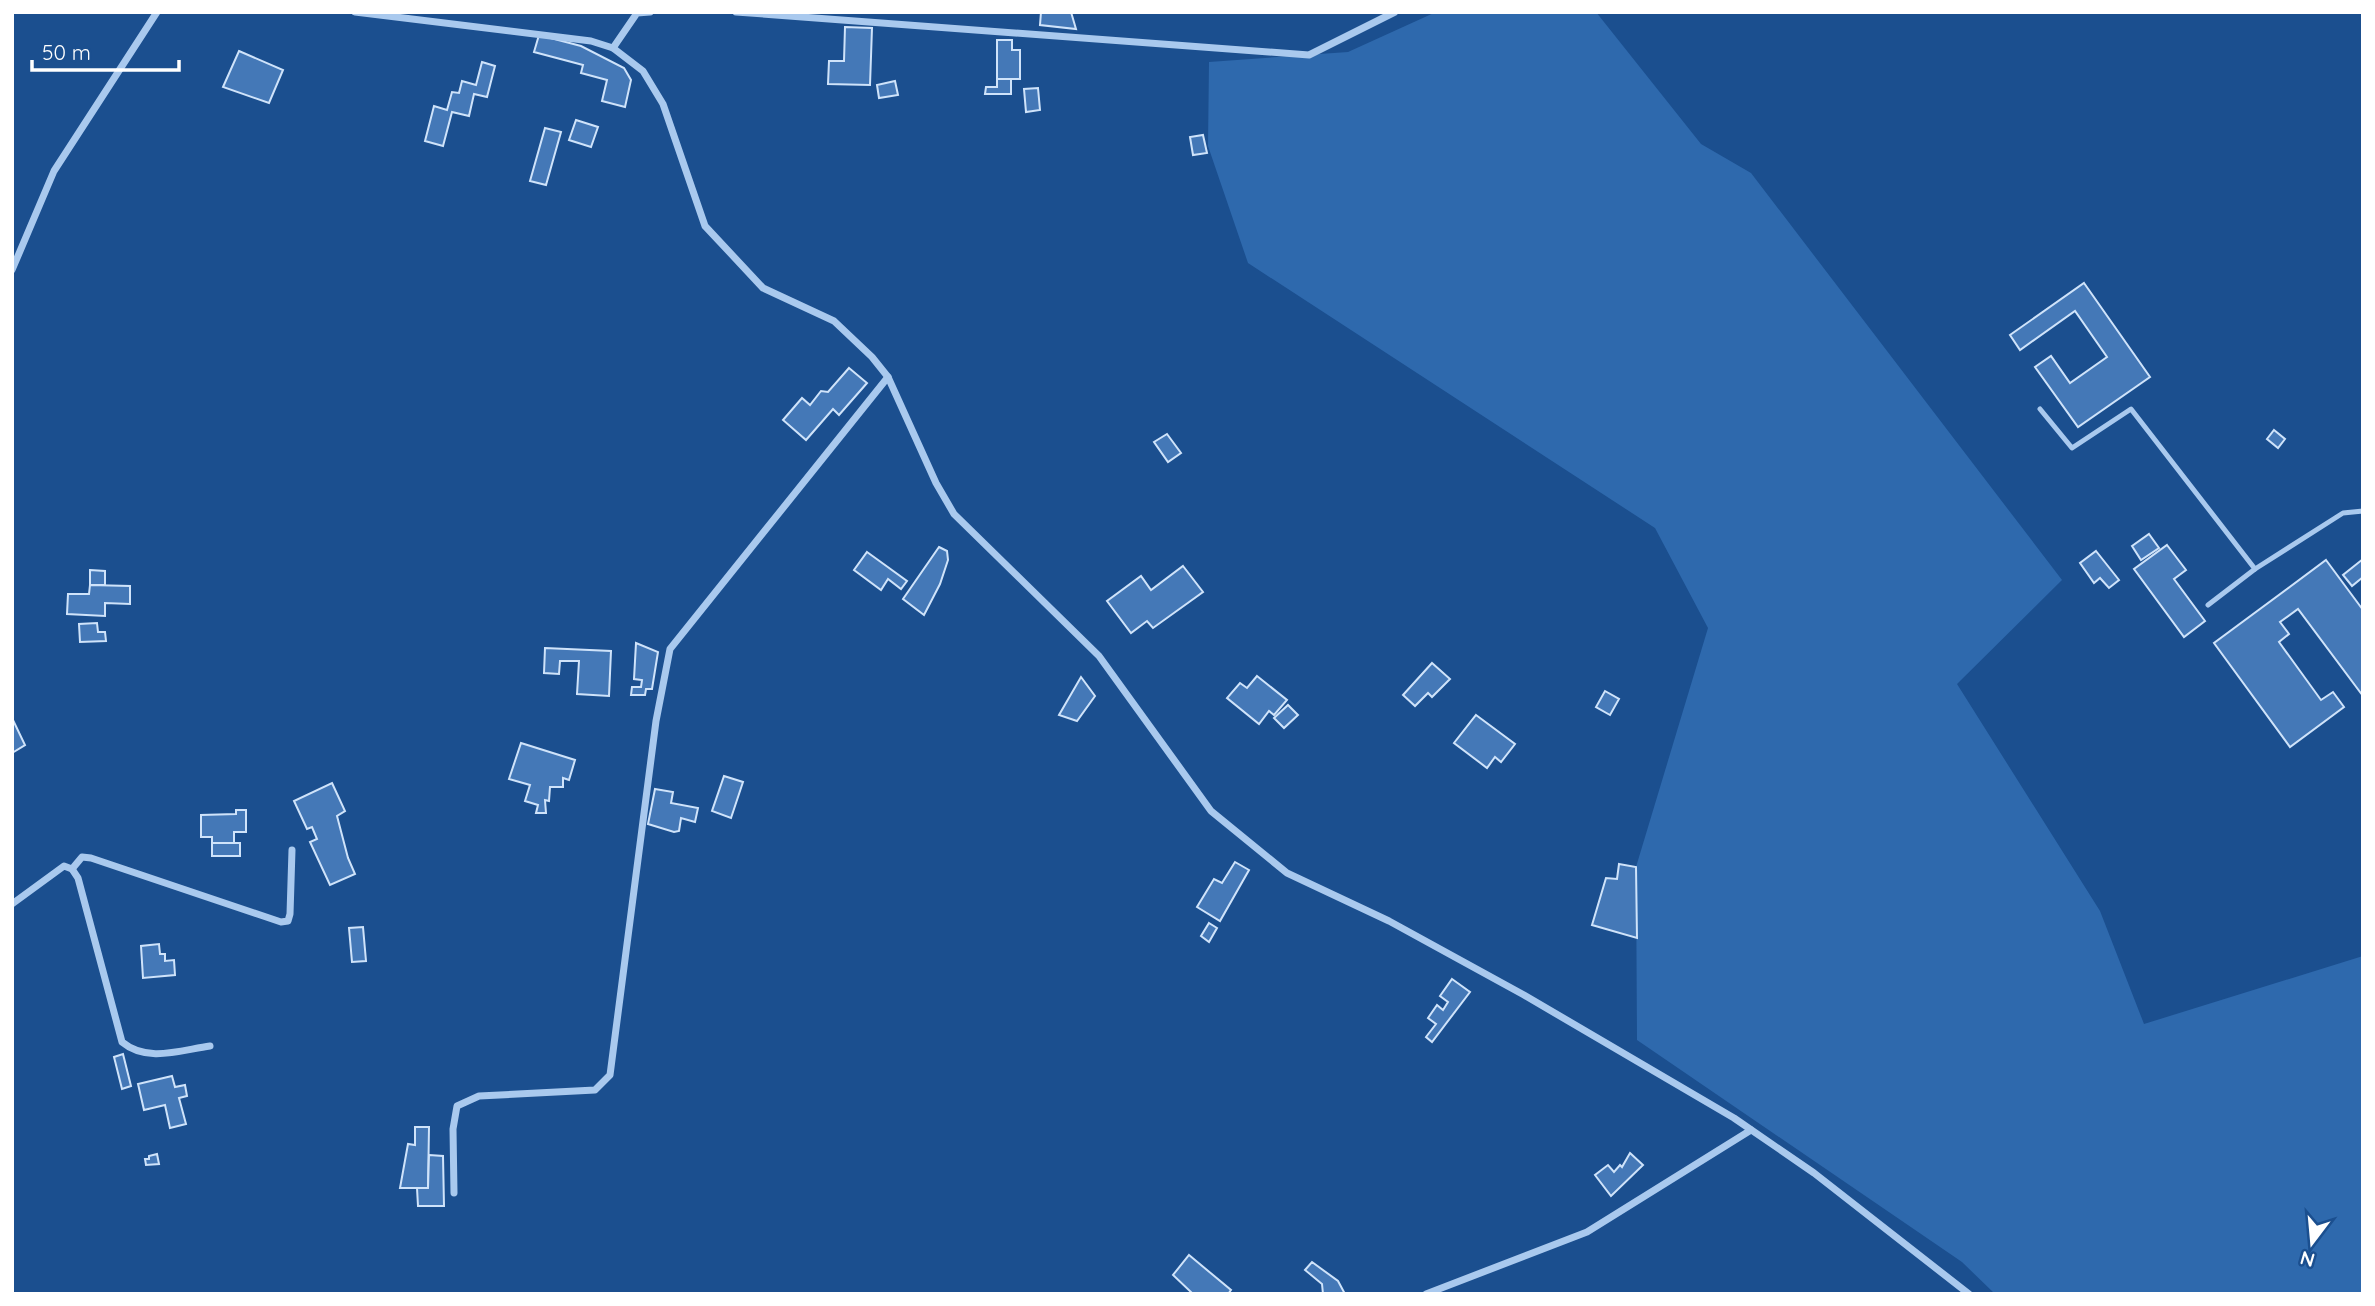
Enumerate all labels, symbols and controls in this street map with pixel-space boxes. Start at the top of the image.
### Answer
scale bar [32,28,178,72]
text: 50 m [42,39,91,65]
north arrow [2277,1208,2347,1278]
text: N [2297,1246,2317,1273]

